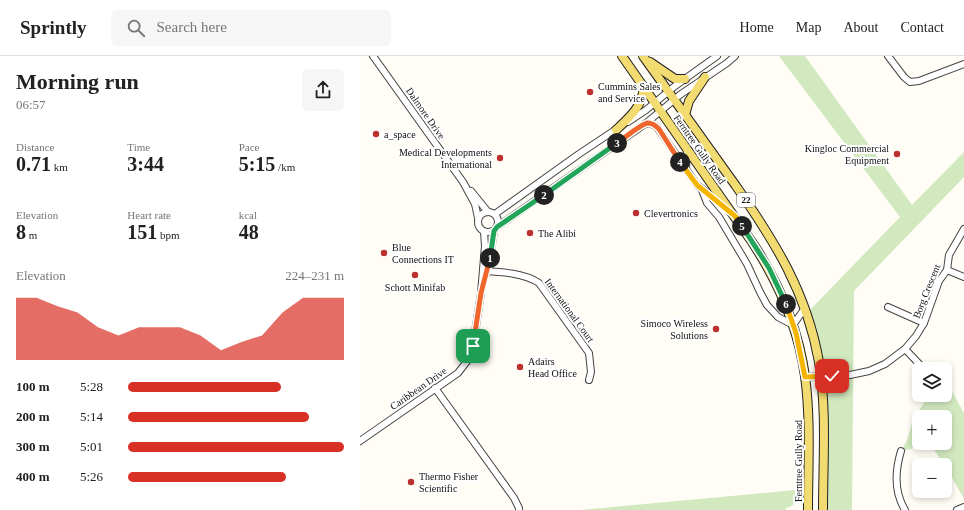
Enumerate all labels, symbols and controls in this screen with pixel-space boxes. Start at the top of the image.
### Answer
search box [111,10,391,46]
text: Sprintly [20,17,87,38]
icon: search [125,17,147,39]
text: Search here [157,19,227,35]
text: Home [740,20,774,35]
text: Map [796,20,821,35]
text: About [843,20,878,35]
text: Contact [900,20,944,35]
text: Morning run [16,69,139,94]
button: share [302,69,344,111]
place label: Cummins Sales and Service [598,81,661,104]
street label: Dalmore Drive [404,85,448,142]
marker: Cummins Sales and Service [585,87,595,97]
text: 06:57 [16,97,46,112]
street label: Ferntree Gully Road [672,112,728,186]
marker: a_space [371,129,381,139]
place label: a_space [384,129,416,140]
pin: 3 [607,133,627,153]
text: 3 [614,137,620,149]
text: Distance [16,141,54,153]
text: Time [127,141,150,153]
text: Pace [239,141,259,153]
place label: Kingloc Commercial Equipment [805,143,889,166]
place label: Medical Developments International [399,147,492,170]
marker: Kingloc Commercial Equipment [892,149,902,159]
pin: 4 [670,152,690,172]
text: 0.71 [16,153,51,175]
text: 3:44 [127,153,164,175]
text: 5:15 [239,153,275,175]
marker: Medical Developments International [495,153,505,163]
text: 4 [677,156,683,168]
text: km [51,161,68,173]
text: /km [275,161,295,173]
pin: 2 [534,185,554,205]
text: 2 [541,189,547,201]
road number: 22 [737,193,755,207]
marker: Clevertronics [631,208,641,218]
place label: Clevertronics [644,208,698,219]
text: Elevation [16,209,58,221]
text: Heart rate [127,209,171,221]
text: kcal [239,209,257,221]
pin: 5 [732,216,752,236]
text: 5 [739,220,745,232]
text: 8 [16,221,26,243]
text: 151 [127,221,157,243]
text: 48 [239,221,259,243]
marker: The Alibi [525,228,535,238]
place label: The Alibi [538,228,576,239]
text: m [26,229,37,241]
text: bpm [157,229,180,241]
place label: Blue Connections IT [392,242,454,265]
marker: Blue Connections IT [379,248,389,258]
pin: 1 [480,248,500,268]
text: 1 [487,252,493,264]
street label: Borg Crescent [911,262,942,320]
text: Elevation [16,268,66,283]
text: 224–231 m [285,268,344,283]
marker: Schott Minifab [410,270,420,280]
street label: International Court [543,276,597,345]
place label: Schott Minifab [385,282,445,293]
pin: 6 [776,294,796,314]
text: 6 [783,298,789,310]
place label: Simoco Wireless Solutions [641,318,708,341]
marker: Simoco Wireless Solutions [711,324,721,334]
pin [456,329,490,363]
icon: arrive [462,335,484,357]
place label: Adairs Head Office [528,356,578,379]
pin [815,359,849,393]
marker: Adairs Head Office [515,362,525,372]
map controls [912,362,952,498]
button: layers [912,362,952,402]
street label: Caribbean Drive [388,365,449,412]
icon: check [821,365,843,387]
text: 100 m [16,379,50,394]
text: 5:28 [80,379,103,394]
text: 200 m [16,409,50,424]
text: 5:14 [80,409,103,424]
button: + [912,410,952,450]
street label: Ferntree Gully Road [793,420,804,502]
text: 300 m [16,439,50,454]
text: 5:01 [80,439,103,454]
button: − [912,458,952,498]
text: 400 m [16,469,50,484]
text: 5:26 [80,469,103,484]
place label: Thermo Fisher Scientific [419,471,479,494]
marker: Thermo Fisher Scientific [406,477,416,487]

